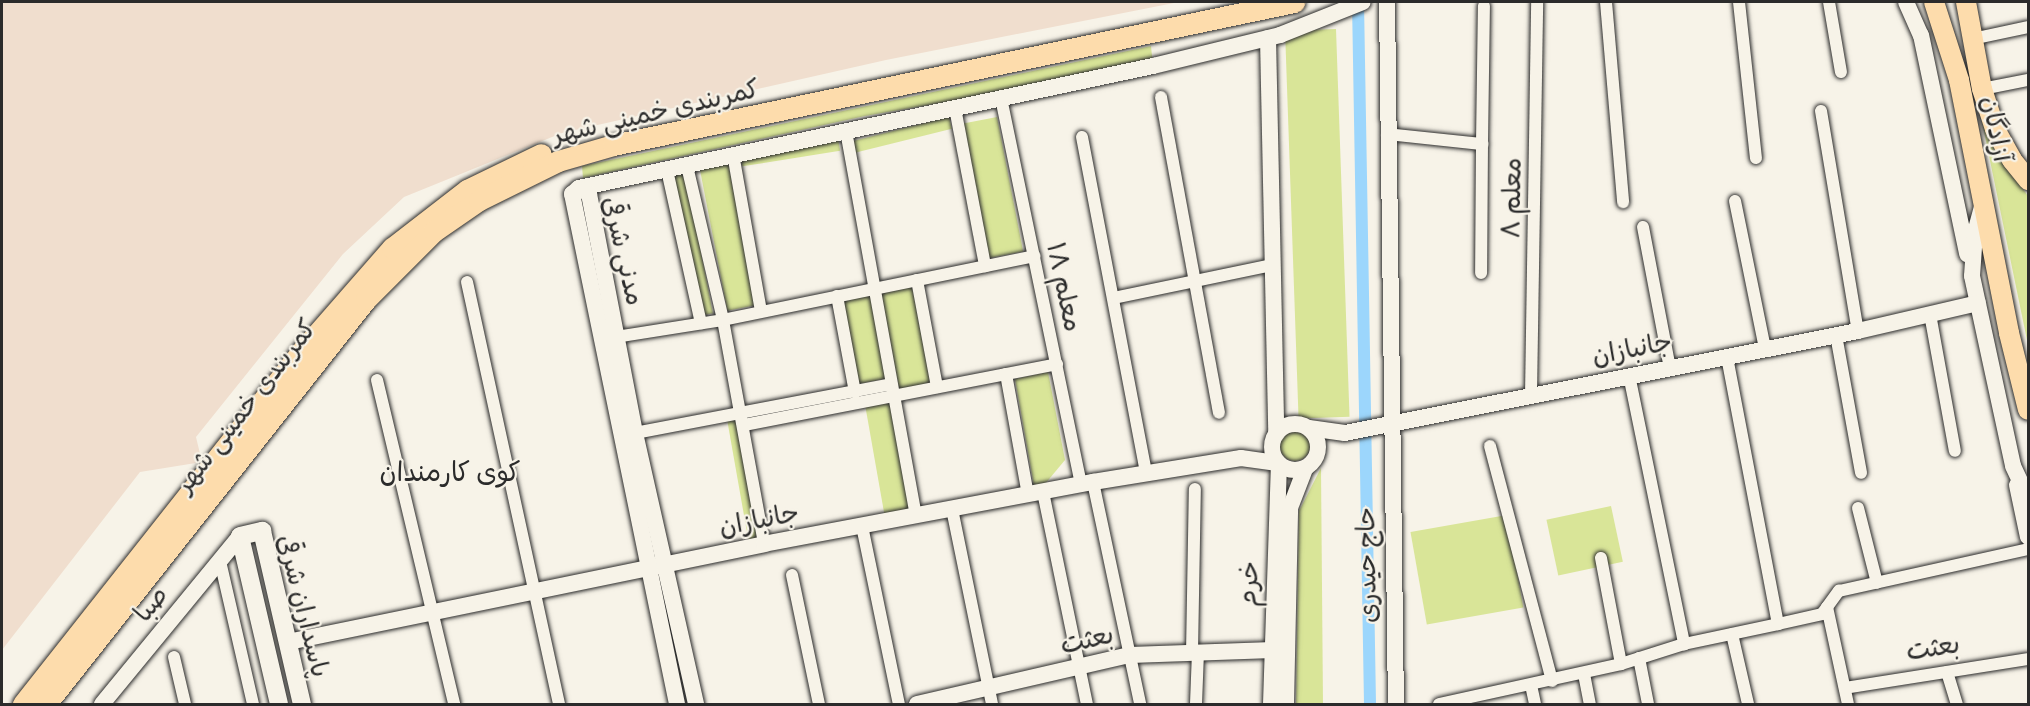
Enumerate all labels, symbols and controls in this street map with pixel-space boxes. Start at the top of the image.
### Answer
street label: کمربندی خمینی شهر [550,73,762,151]
street label: آزادگان [1974,93,2018,165]
street label: معلم ۸ [1496,157,1528,239]
street label: مدنی شرقی [595,193,651,309]
street label: معلم ۱۸ [1039,239,1089,335]
street label: کمربندی خمینی شهر [169,313,323,499]
street label: جانبازان [1589,326,1675,372]
district label: کوی کارمندان [380,456,520,488]
street label: جانبازان [716,497,802,543]
street label: حاج حیدری [1350,507,1384,623]
street label: پاسداران شرقی [270,532,336,680]
street label: خرم [1233,560,1265,608]
street label: صبا [127,580,175,628]
street label: بعثت [1057,619,1117,661]
street label: بعثت [1904,628,1962,668]

